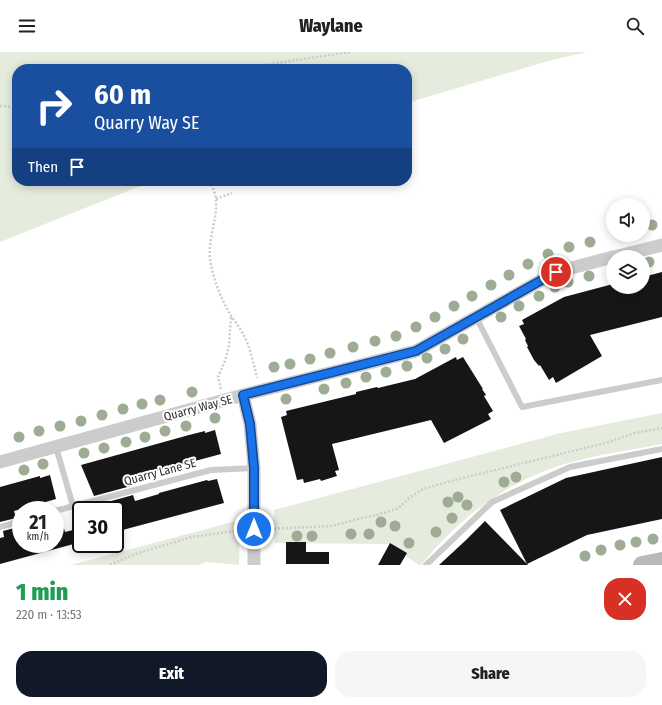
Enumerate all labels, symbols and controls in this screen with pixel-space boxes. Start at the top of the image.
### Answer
icon: menu [16,15,38,37]
text: Waylane [299,15,363,37]
icon: search [624,15,646,37]
text: 60 m [94,78,151,111]
icon: right [28,80,80,132]
text: Quarry Way SE [94,112,199,134]
icon: arrive [66,156,88,178]
text: Then [28,158,58,176]
map controls [606,198,650,294]
button: sound [606,198,650,242]
button: layers [606,250,650,294]
pin [539,255,573,289]
icon: arrive [545,261,567,283]
street label: Quarry Way SE [162,392,234,424]
street label: Quarry Lane SE [122,456,198,488]
speed limit sign: 30 [72,501,124,553]
position arrow [233,508,275,550]
text: 21 [29,510,47,534]
text: km/h [27,531,49,543]
text: 1 min [16,578,68,606]
button: close [604,578,646,620]
text: 220 m · 13:53 [16,607,82,622]
button: Exit [16,651,327,697]
button: Share [335,651,646,697]

